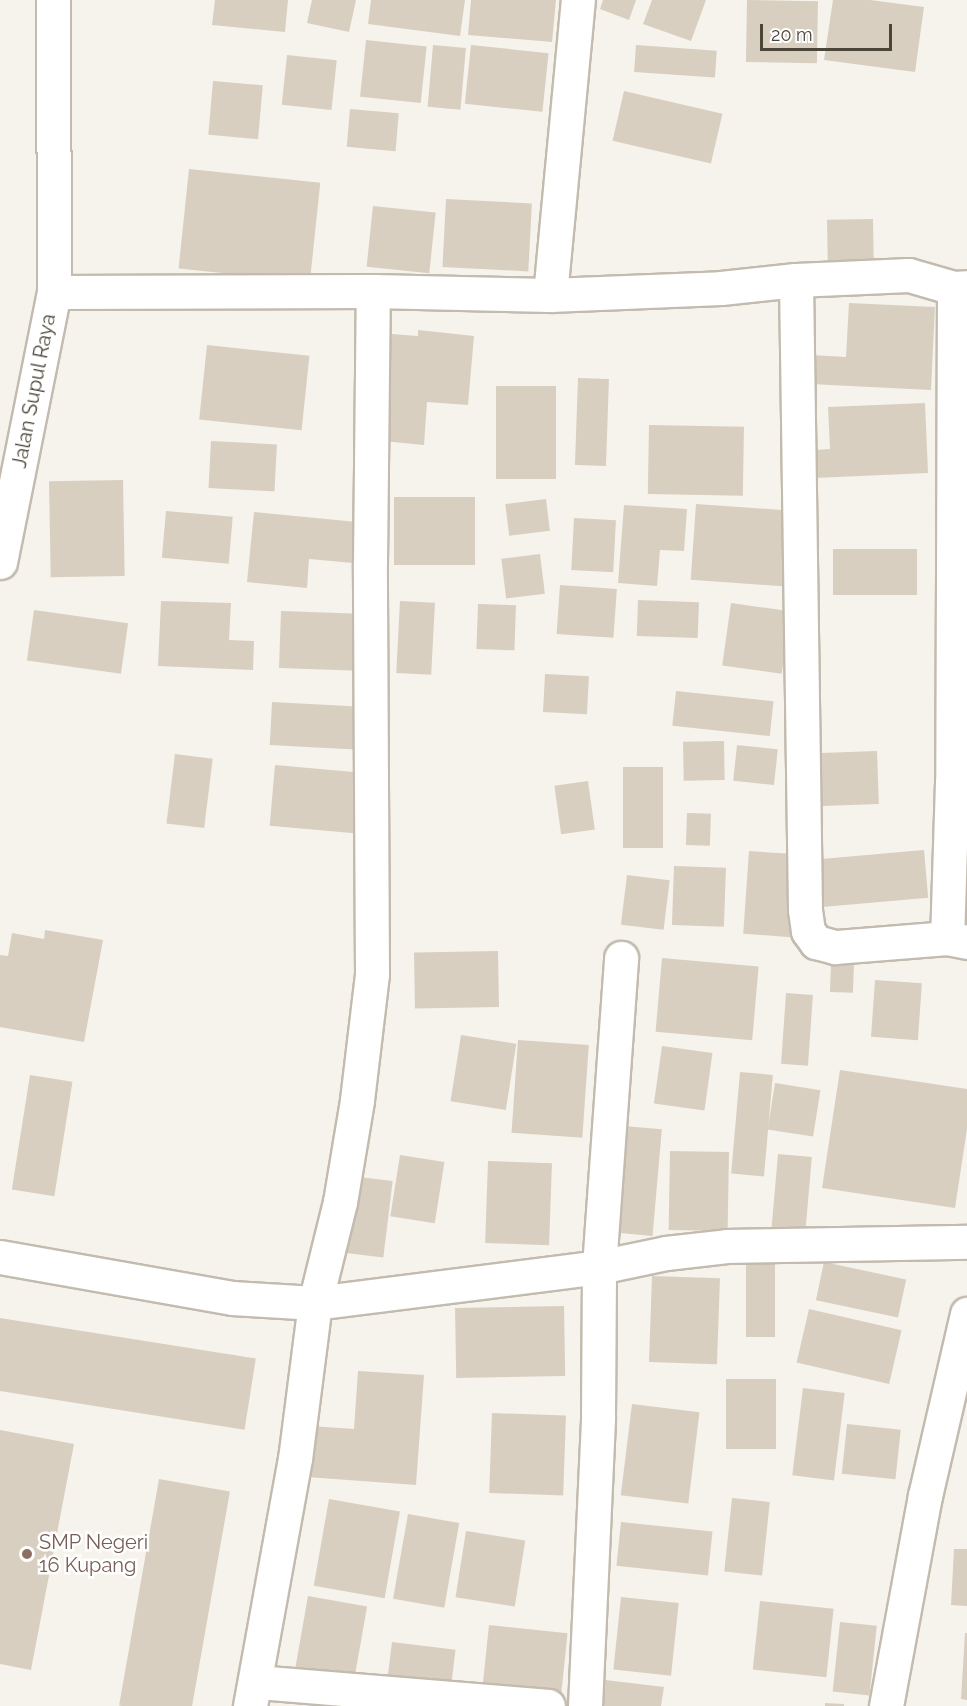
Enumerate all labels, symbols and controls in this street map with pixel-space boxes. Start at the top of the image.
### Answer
scale bar [763,12,895,50]
text: 20 m [771,24,813,45]
street label: Jalan Supul Raya [7,312,61,470]
place label: SMP Negeri 16 Kupang [39,1530,149,1577]
marker: SMP Negeri 16 Kupang [20,1547,34,1561]

